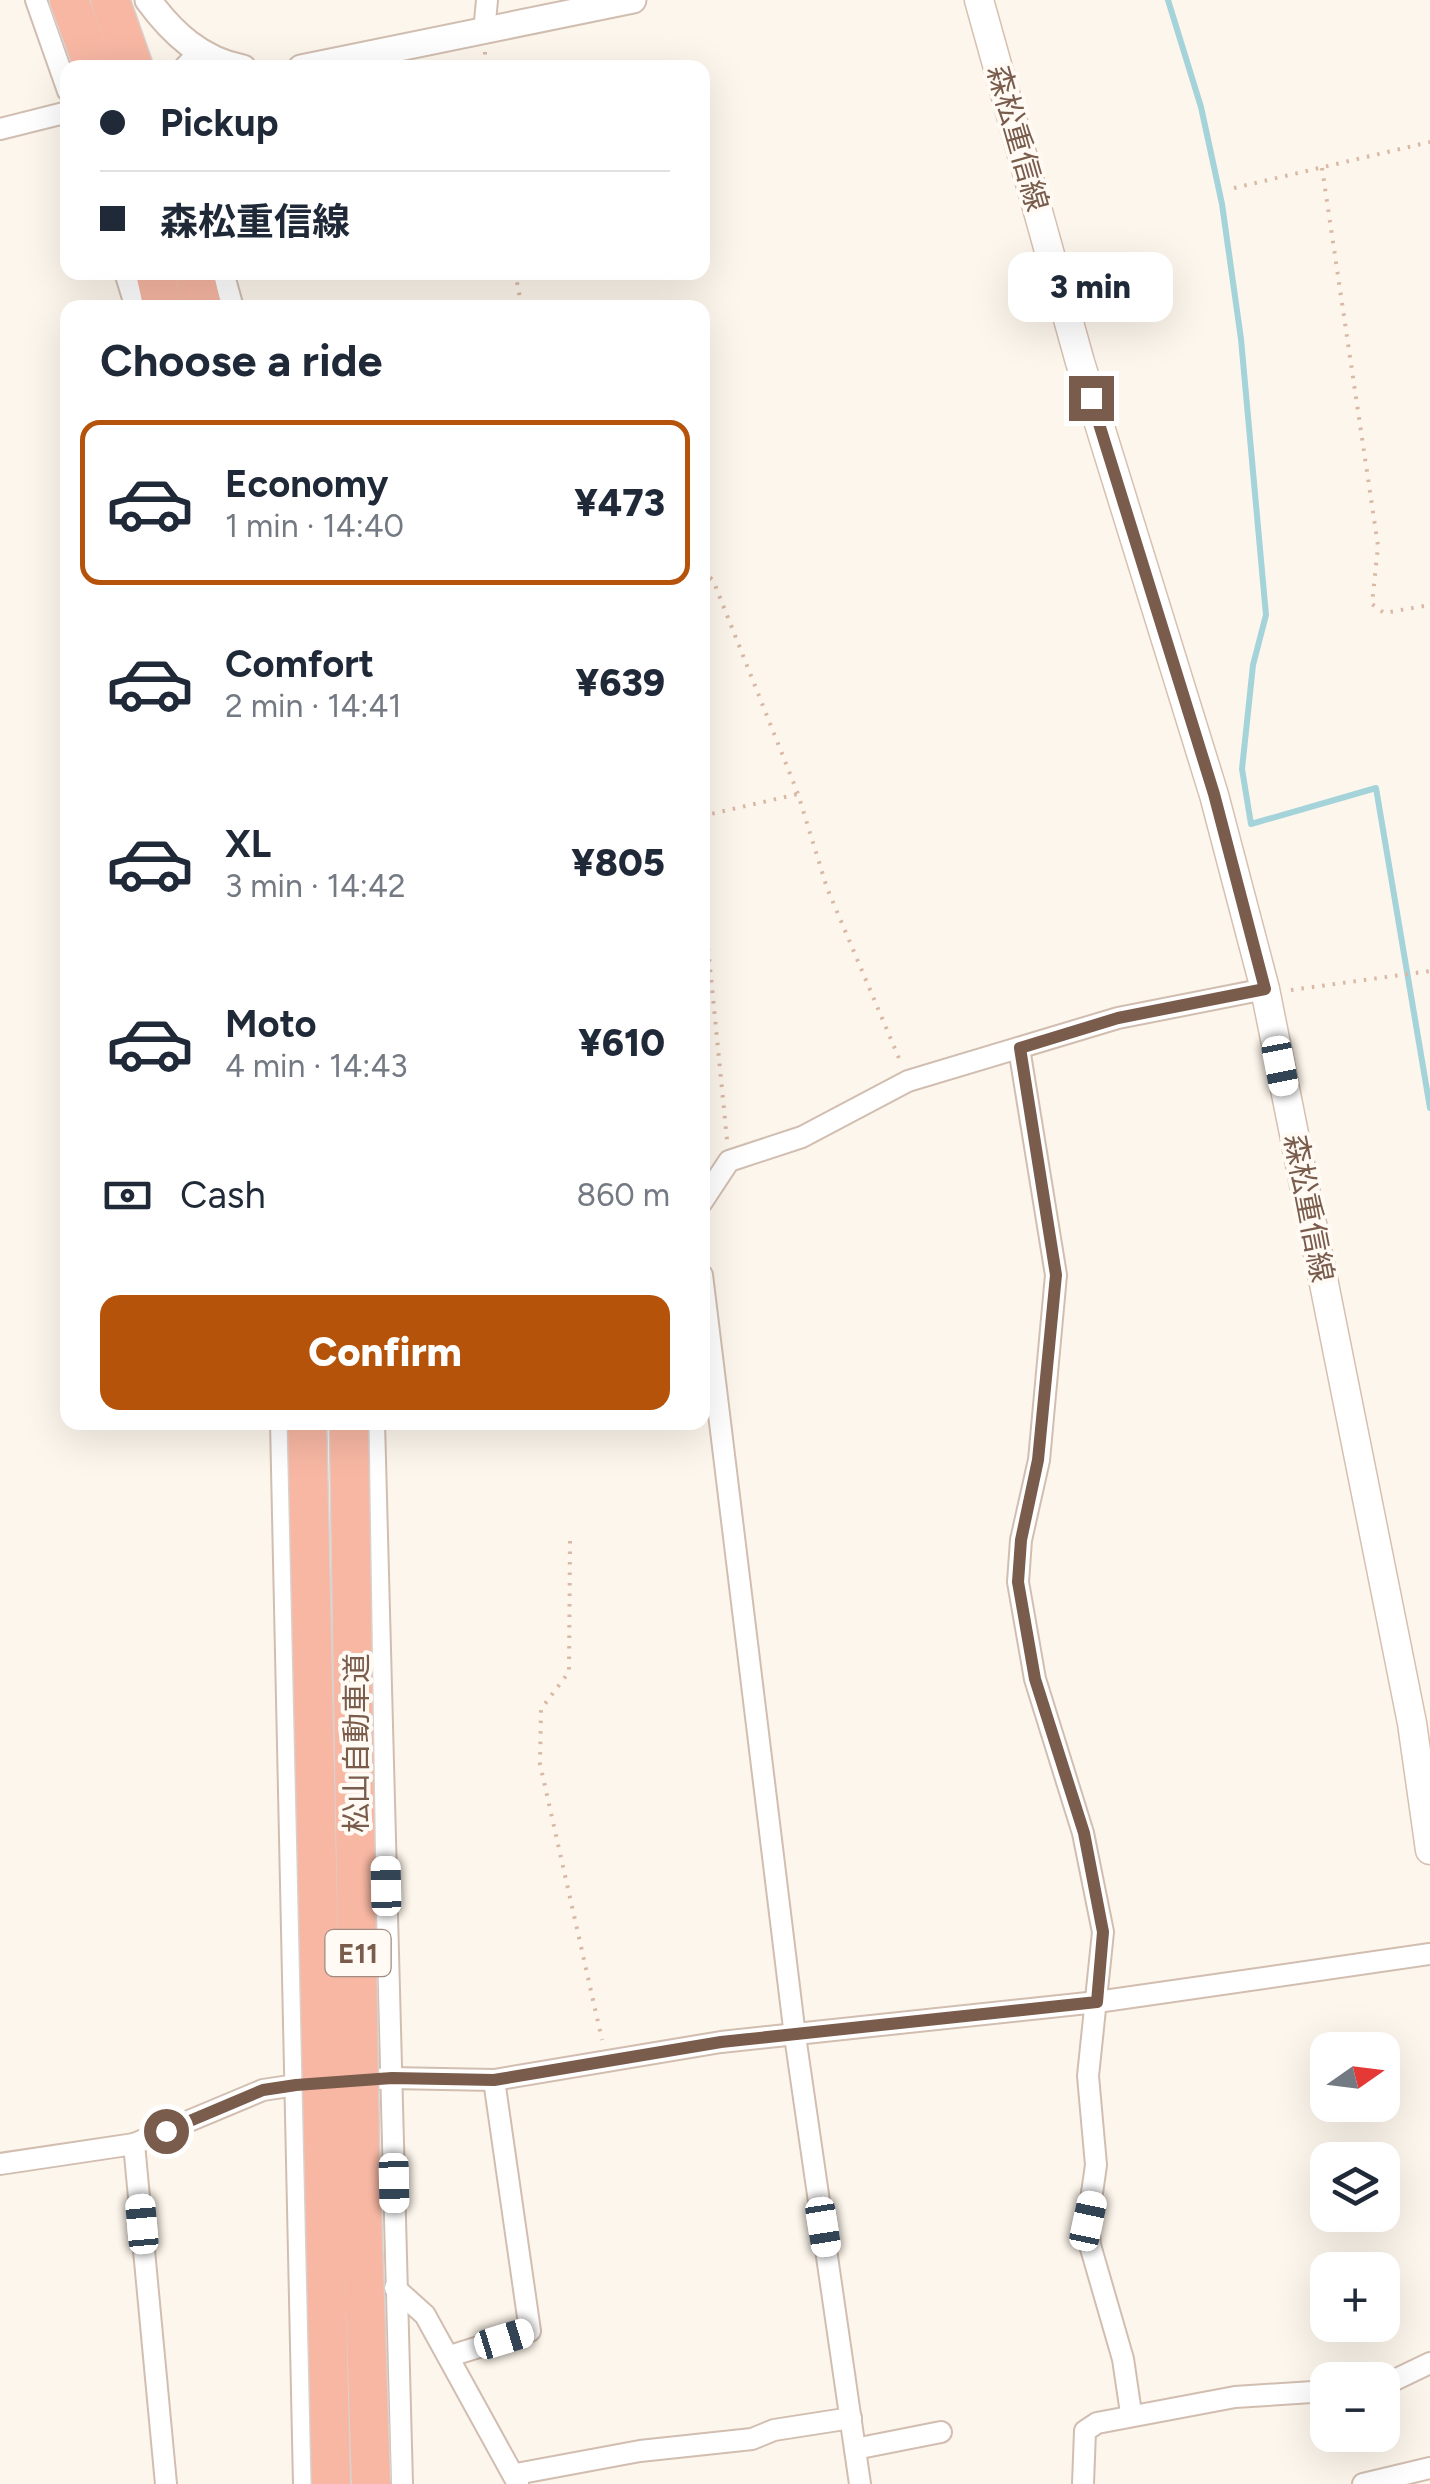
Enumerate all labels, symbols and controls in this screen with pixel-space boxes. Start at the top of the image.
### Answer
street label: 森松重信線 [980,61,1056,215]
text: Pickup [160,100,278,146]
text: 森松重信線 [160,199,350,245]
callout: 3 min [1008,253,1174,323]
text: 3 min [1050,268,1131,306]
text: Choose a ride [100,333,382,387]
route end [1069,376,1114,421]
icon: car [105,458,195,548]
text: Economy [225,461,388,507]
text: ¥473 [574,480,665,526]
text: 1 min · 14:40 [225,507,404,545]
icon: car [105,638,195,728]
text: Comfort [225,641,374,687]
text: ¥639 [576,660,665,706]
text: 2 min · 14:41 [225,687,402,725]
icon: car [105,818,195,908]
text: XL [225,821,271,867]
text: ¥805 [571,840,665,886]
text: 3 min · 14:42 [225,867,406,905]
icon: car [105,998,195,1088]
text: Moto [225,1001,317,1047]
text: ¥610 [578,1020,665,1066]
car [1260,1034,1300,1098]
text: 4 min · 14:43 [225,1047,408,1085]
street label: 森松重信線 [1277,1131,1341,1285]
icon: cash [100,1168,155,1223]
text: Cash [180,1172,266,1218]
text: 860 m [577,1176,670,1214]
button: Confirm [100,1295,670,1410]
street label: 松山自動車道 [338,1653,375,1833]
car [370,1856,402,1916]
road number: E11 [326,1930,390,1976]
north arrow [1310,2032,1400,2122]
map controls [1310,2032,1400,2452]
route start [144,2109,189,2154]
button: layers [1310,2142,1400,2232]
car [378,2153,410,2213]
car [1067,2189,1109,2253]
car [124,2193,160,2255]
car [803,2195,843,2259]
button: + [1310,2252,1400,2342]
car [471,2316,537,2362]
button: − [1310,2362,1400,2452]

